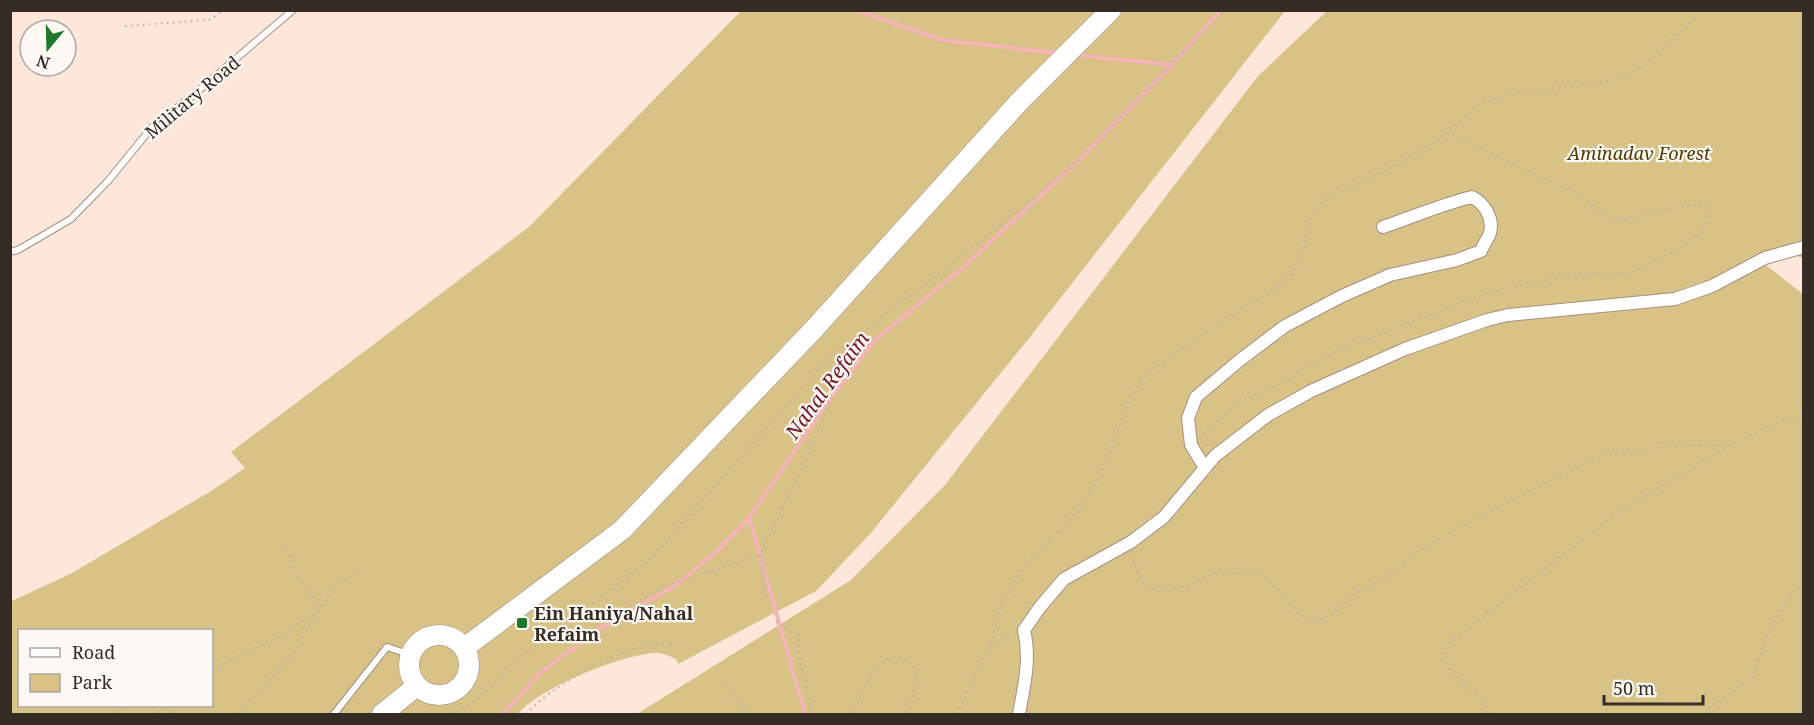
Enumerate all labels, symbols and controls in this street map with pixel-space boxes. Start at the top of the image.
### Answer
north arrow [18,18,78,78]
text: N [33,50,53,75]
street label: Military Road [139,50,245,144]
park label: Aminadav Forest [1566,141,1711,165]
water label: Nahal Refaim [778,326,875,445]
place label: Ein Haniya/Nahal Refaim [534,601,694,646]
marker: Ein Haniya/Nahal Refaim [515,616,529,630]
legend [18,629,213,707]
text: Road [72,640,115,664]
scale bar [1604,668,1703,706]
text: Park [72,670,112,694]
text: 50 m [1613,676,1655,700]

